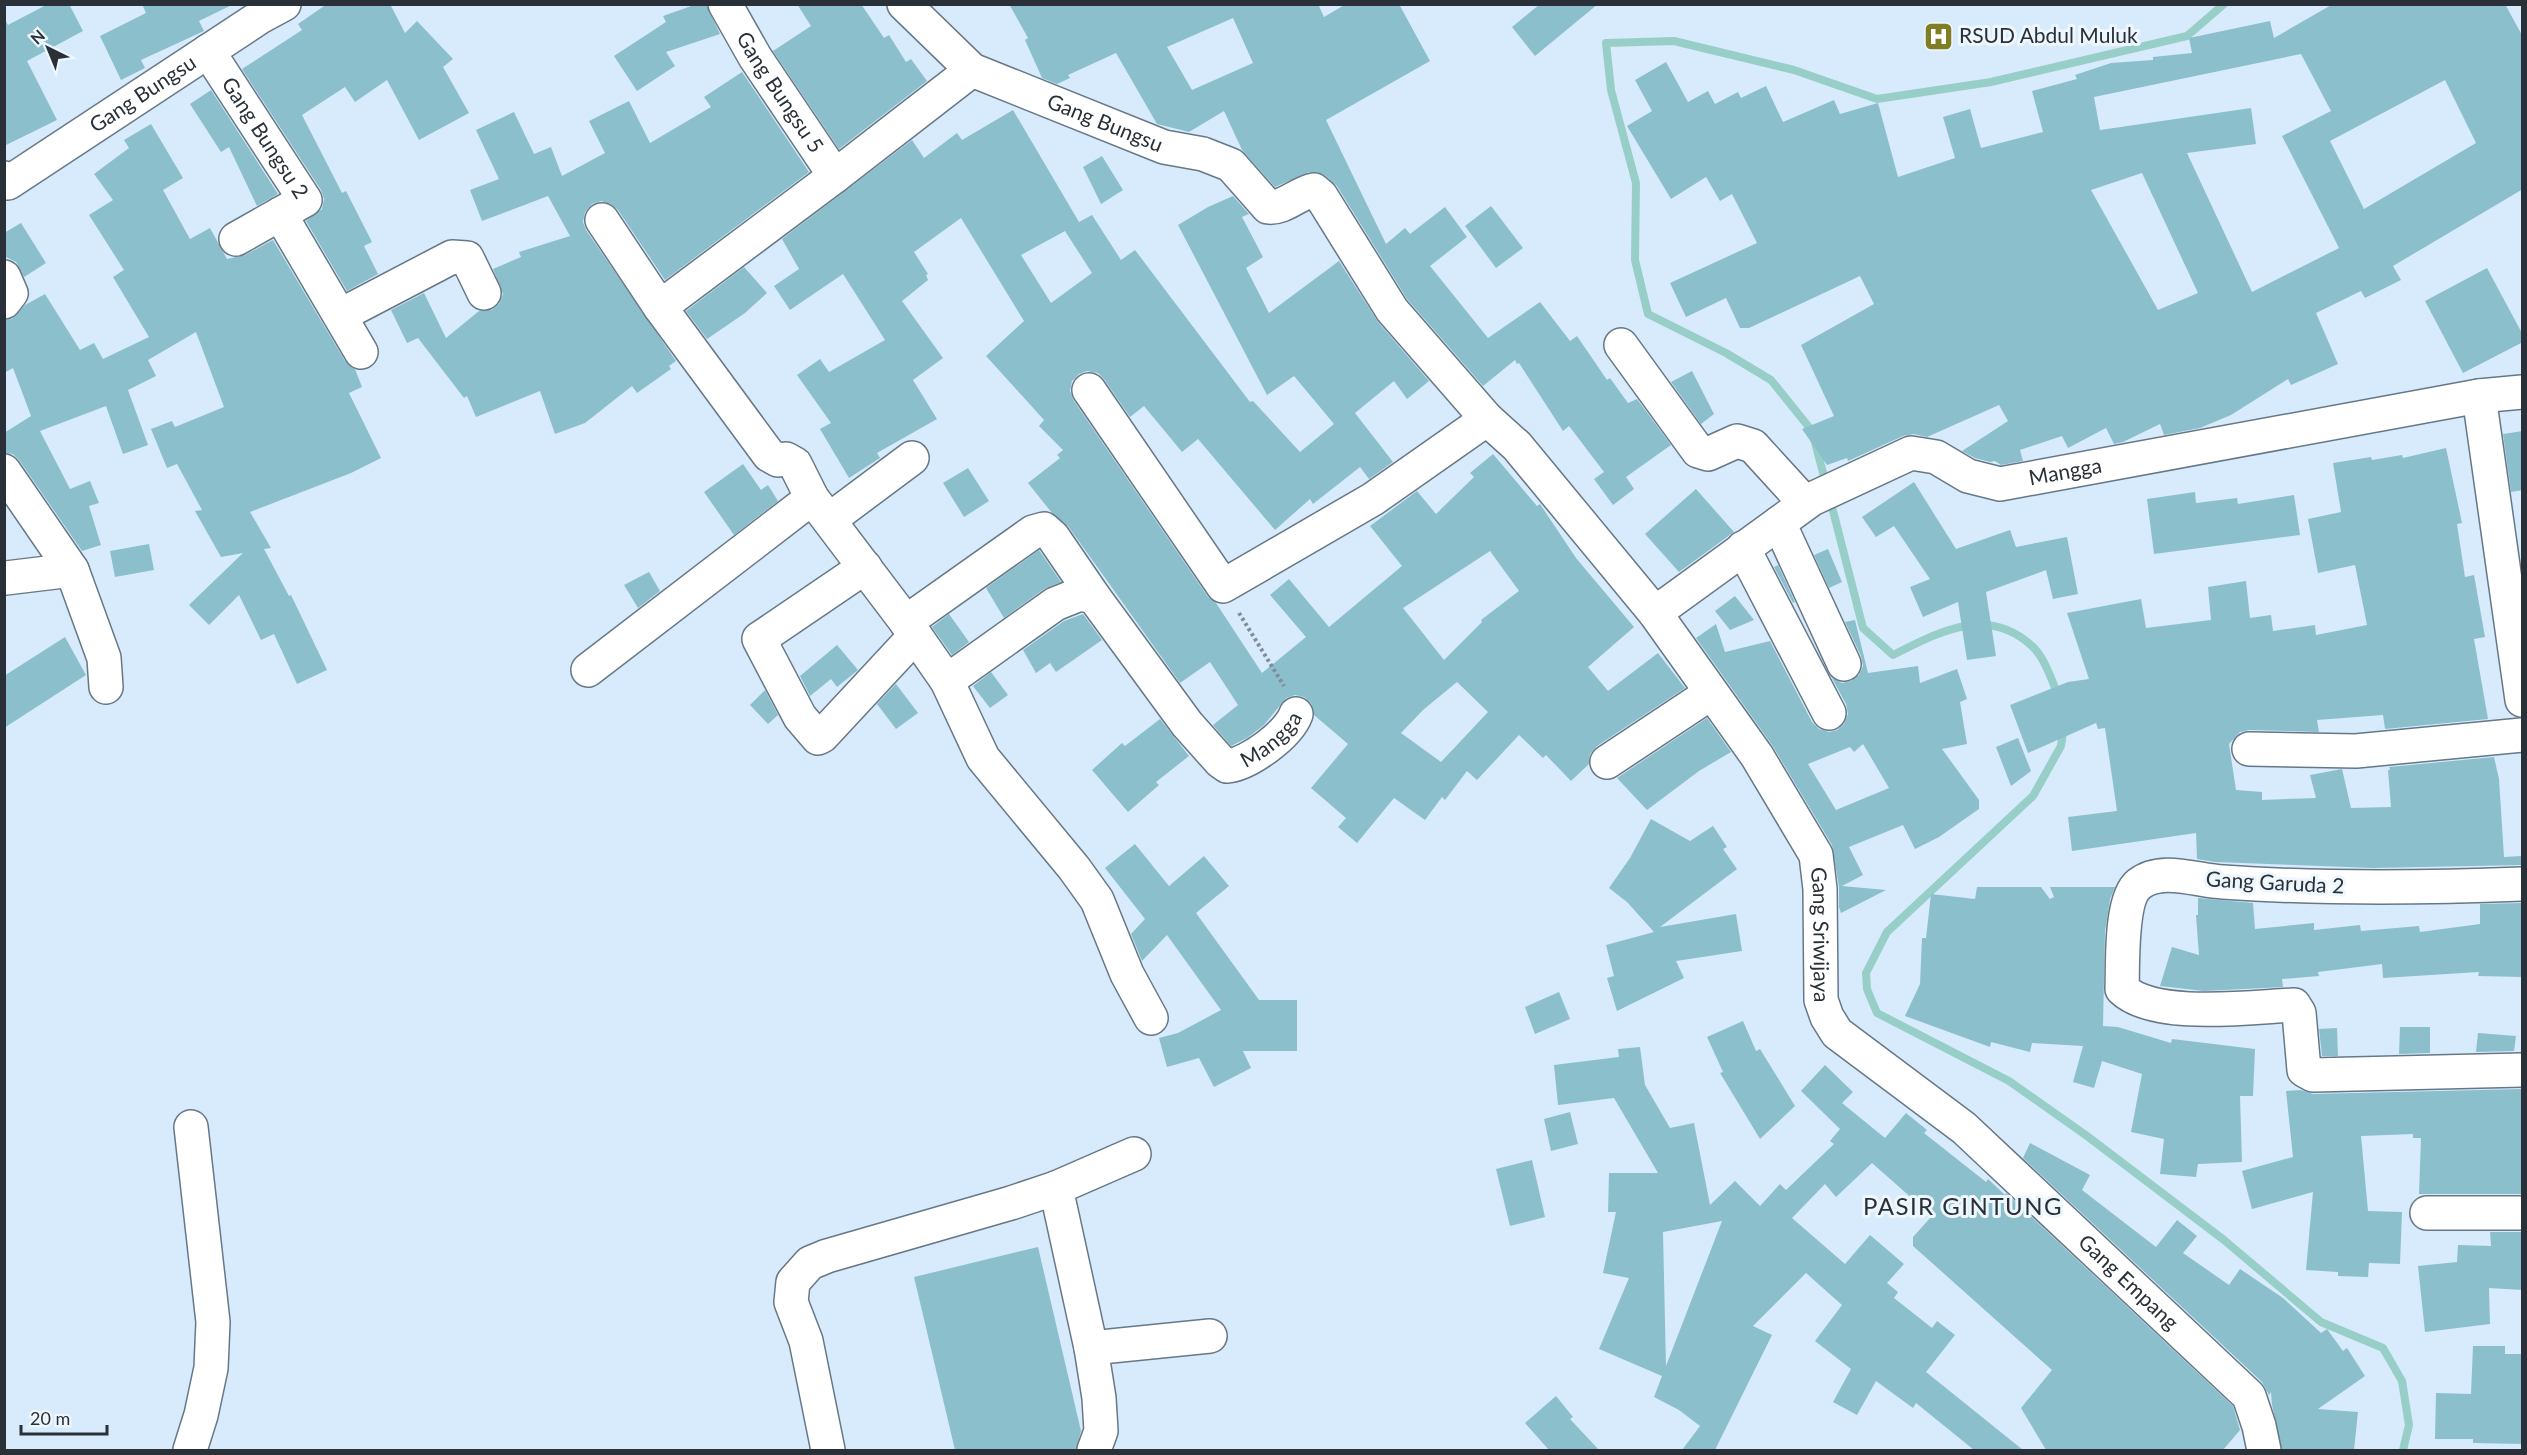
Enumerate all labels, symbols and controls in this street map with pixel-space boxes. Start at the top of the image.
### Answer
north arrow [18,18,78,78]
hospital icon: RSUD Abdul Muluk [1922,20,1954,52]
place label: RSUD Abdul Muluk [1959,22,2138,47]
text: N [26,26,48,48]
street label: Gang Bungsu 5 [732,27,830,157]
street label: Gang Bungsu [84,49,200,137]
street label: Gang Bungsu 2 [217,72,315,203]
street label: Gang Bungsu [1044,88,1167,156]
street label: Mangga [2026,452,2103,489]
street label: Mangga [1235,707,1306,772]
street label: Gang Garuda 2 [2205,865,2345,898]
street label: Gang Sriwijaya [1807,866,1835,1003]
district label: PASIR GINTUNG [1863,1191,2063,1220]
street label: Gang Empang [2074,1228,2184,1334]
scale bar [21,1398,106,1436]
text: 20 m [30,1407,70,1429]

